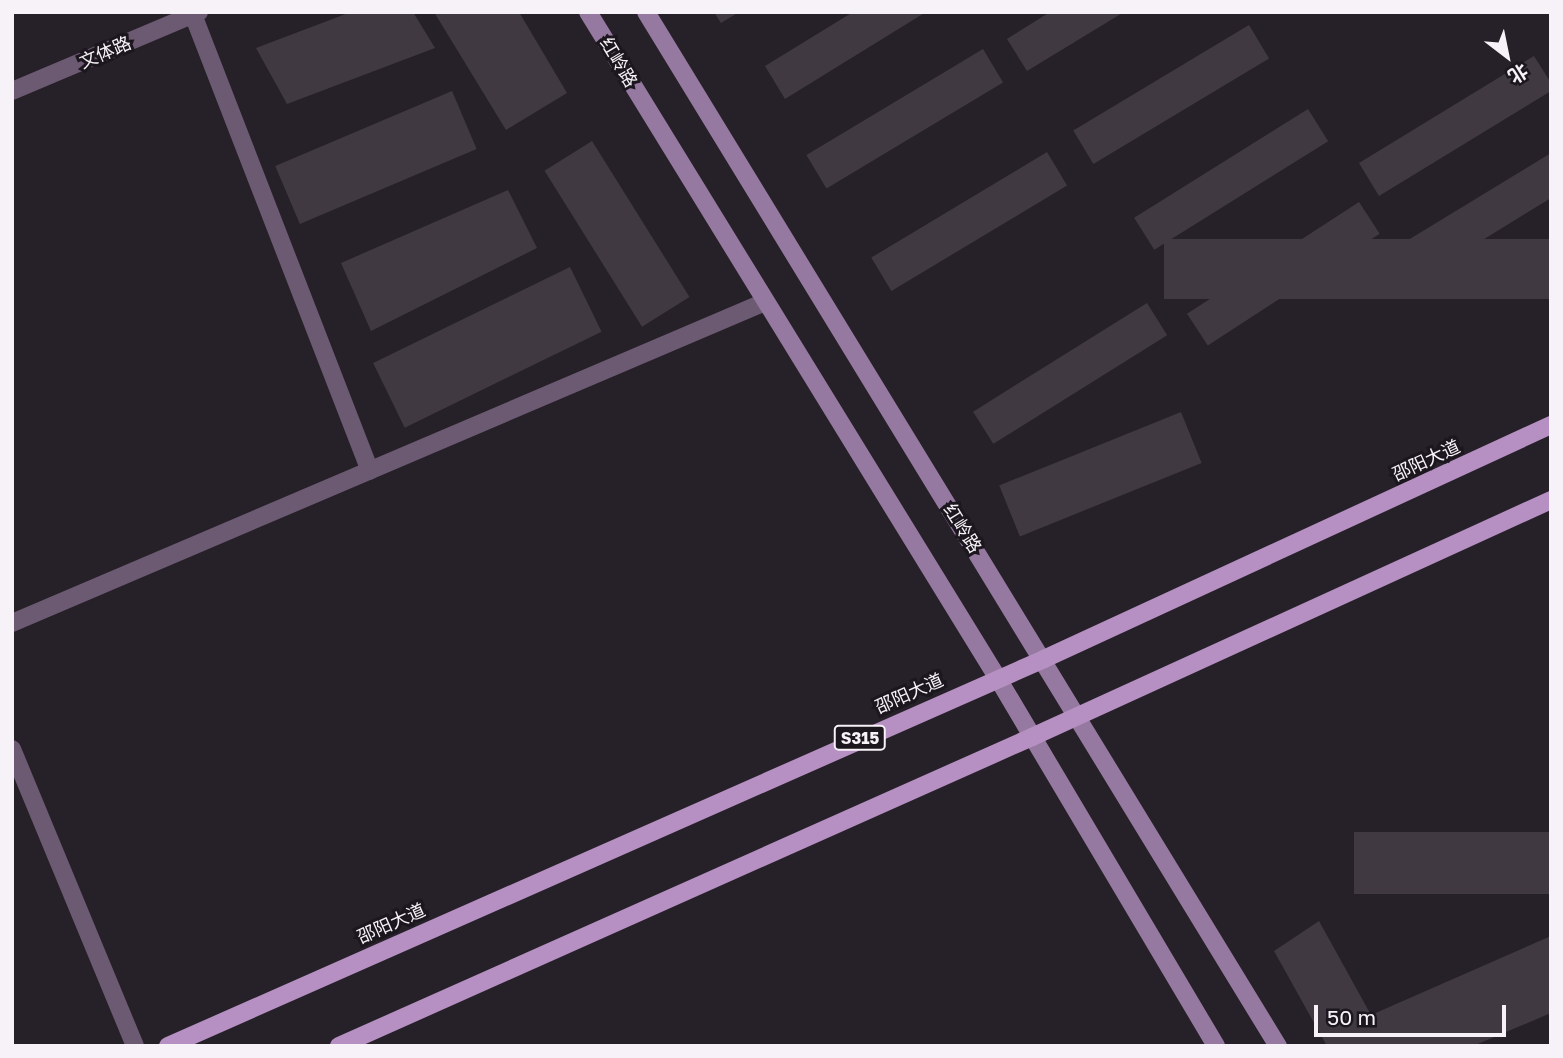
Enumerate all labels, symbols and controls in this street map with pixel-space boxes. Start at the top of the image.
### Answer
north arrow [1472,21,1542,91]
street label: 文体路 [76,32,134,72]
street label: 红岭路 [596,33,642,91]
text: 北 [1504,59,1533,89]
street label: 邵阳大道 [1389,435,1463,485]
street label: 红岭路 [940,499,986,557]
street label: 邵阳大道 [872,668,946,718]
road number: S315 [834,726,886,750]
street label: 邵阳大道 [354,898,428,948]
scale bar [1318,992,1510,1036]
text: 50 m [1327,1004,1376,1030]

